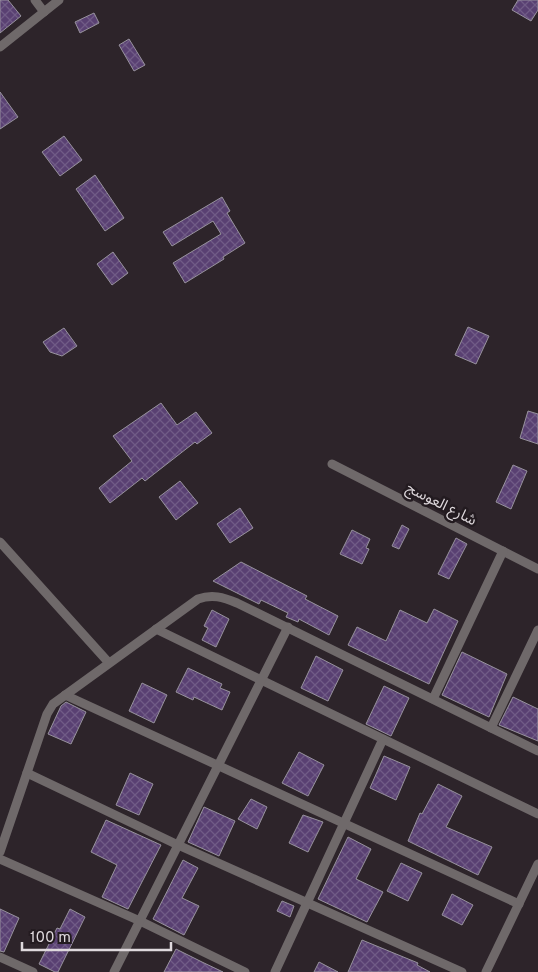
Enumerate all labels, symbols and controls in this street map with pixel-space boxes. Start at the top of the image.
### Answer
street label: شارع العوسج [402,479,480,532]
scale bar [22,920,171,952]
text: 100 m [30,929,71,948]

